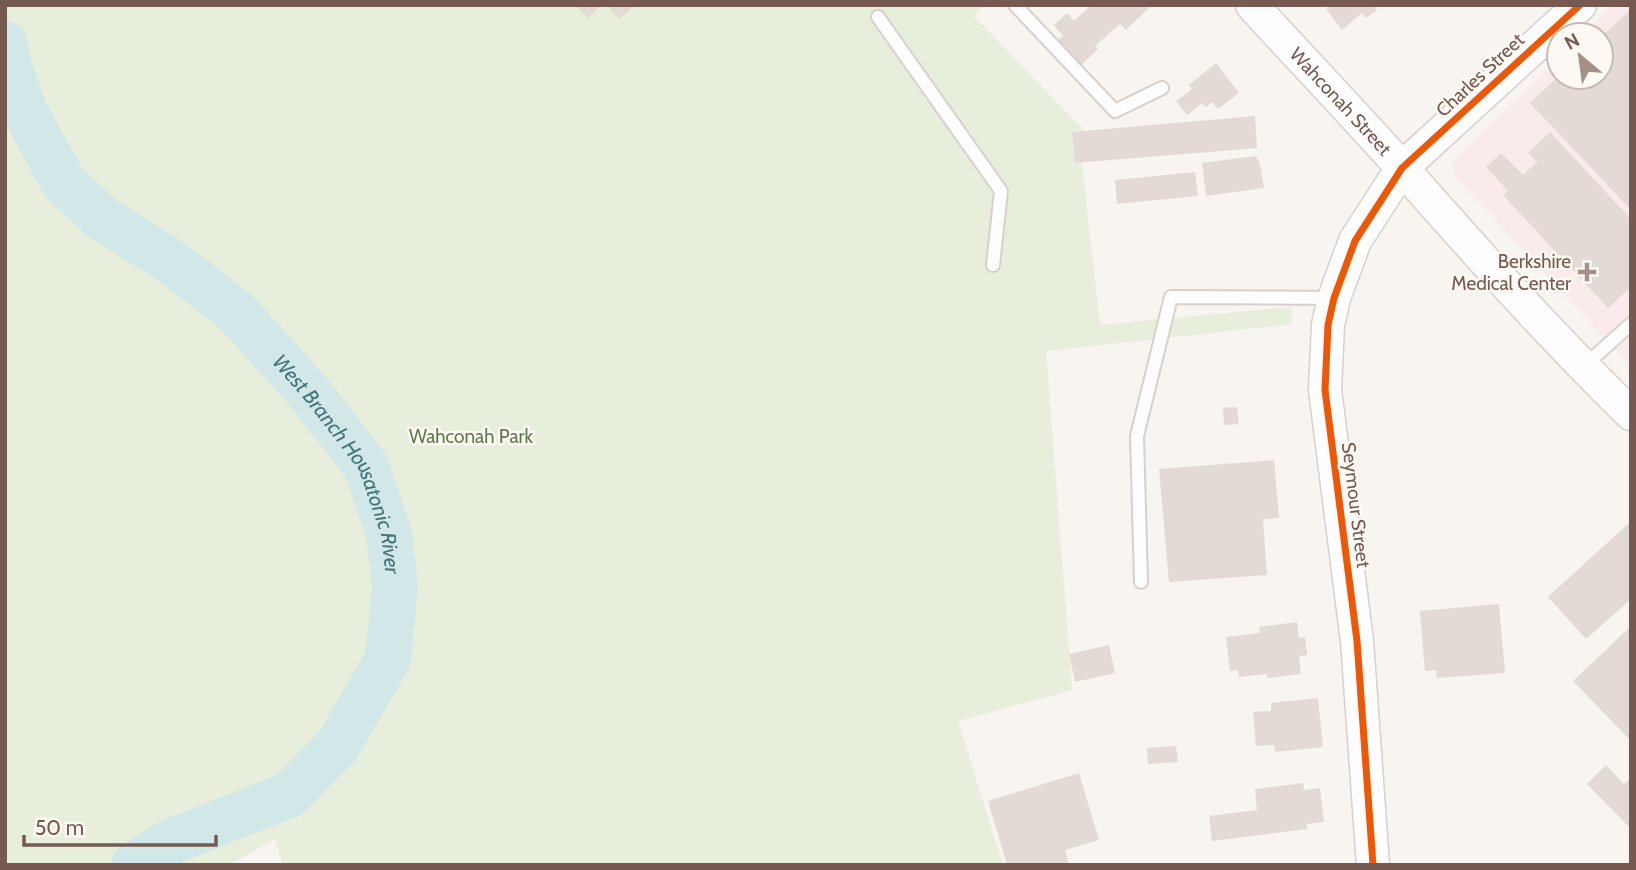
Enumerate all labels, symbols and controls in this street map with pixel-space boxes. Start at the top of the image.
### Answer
north arrow [1545,21,1615,91]
street label: Charles Street [1431,28,1529,122]
text: N [1561,28,1583,55]
street label: Wahconah Street [1285,42,1397,160]
place label: Berkshire Medical Center [1451,250,1571,295]
marker: Berkshire Medical Center [1577,262,1597,282]
water label: West Branch Housatonic River [268,349,406,576]
park label: Wahconah Park [409,425,534,448]
street label: Seymour Street [1337,441,1375,570]
scale bar [24,804,217,848]
text: 50 m [35,815,84,840]

